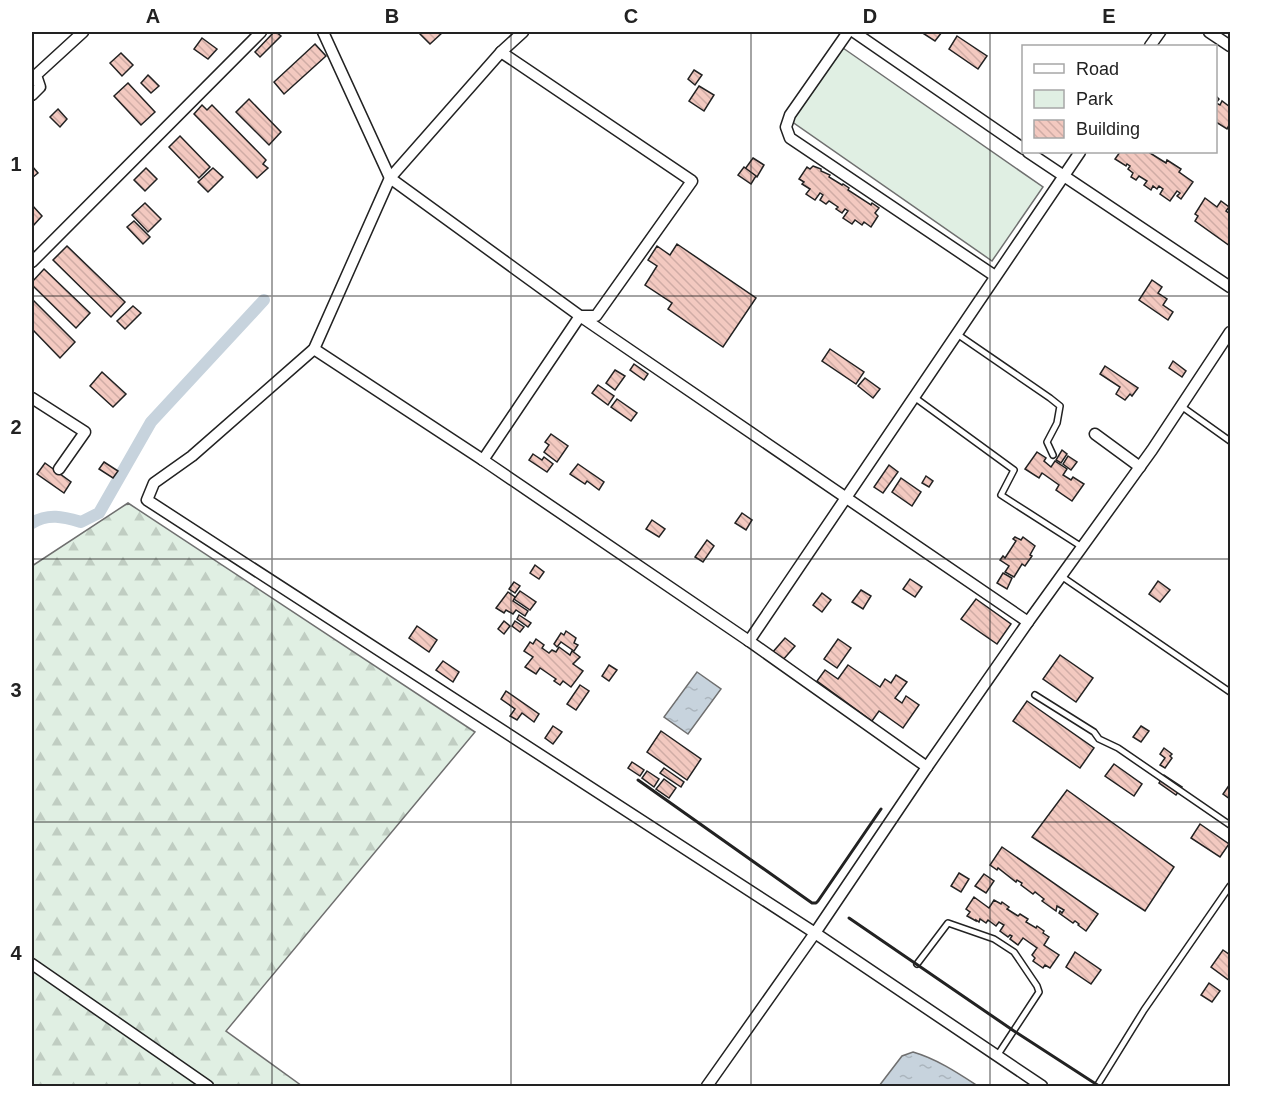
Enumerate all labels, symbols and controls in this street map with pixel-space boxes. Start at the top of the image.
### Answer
text: A [146,5,160,27]
text: B [385,5,399,27]
text: C [624,5,638,27]
text: D [863,5,877,27]
text: E [1102,5,1116,27]
legend [1022,45,1217,153]
text: Road [1076,59,1119,79]
text: Park [1076,89,1114,109]
text: Building [1076,119,1140,139]
text: 1 [10,153,22,175]
text: 2 [10,416,22,438]
text: 3 [10,679,22,701]
text: 4 [10,942,22,964]

